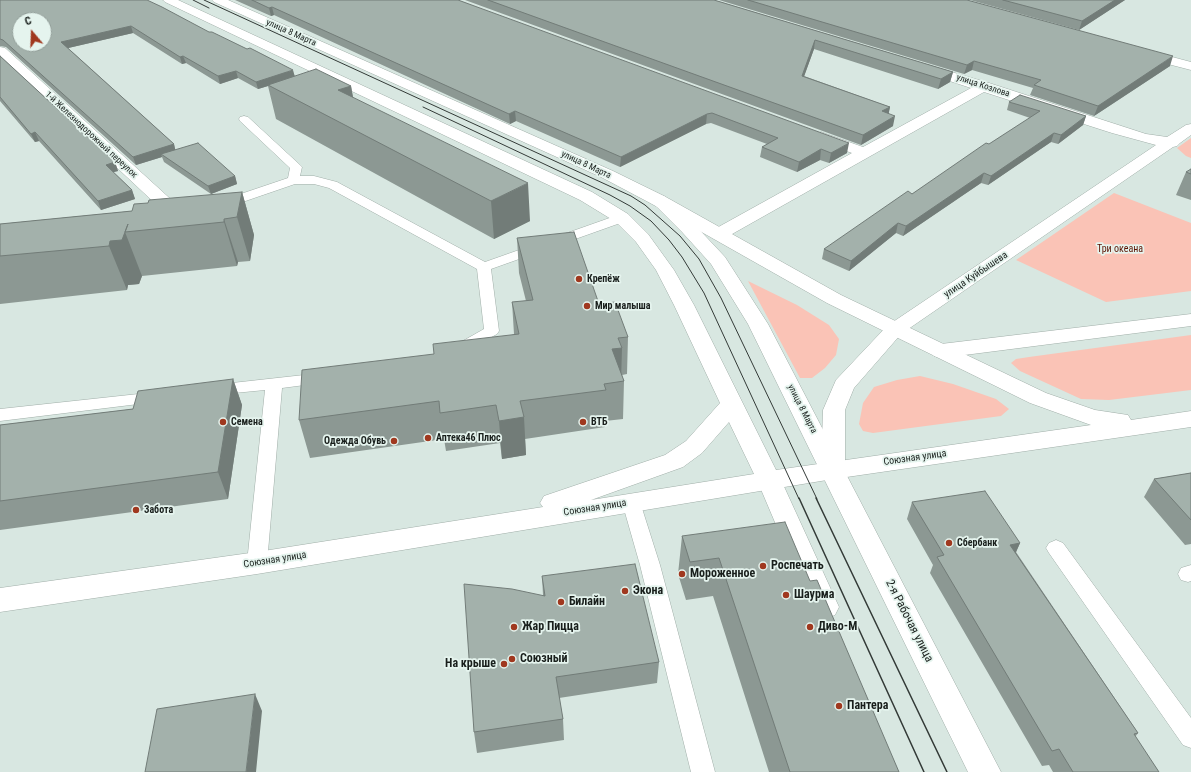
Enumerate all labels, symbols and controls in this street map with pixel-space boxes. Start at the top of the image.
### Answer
north arrow [12,12,52,52]
text: С [23,14,33,28]
street label: улица 8 Марта [264,17,318,49]
street label: улица Козлова [955,72,1011,100]
street label: 1-й Железнодорожный переулок [43,89,139,181]
street label: улица 8 Марта [559,149,613,181]
park label: Три океана [1097,243,1143,255]
street label: улица Куйбышева [942,249,1010,301]
place label: Крепёж [587,273,620,285]
marker: Крепёж [574,274,584,284]
place label: Мир малыша [595,300,650,312]
marker: Мир малыша [582,301,592,311]
street label: улица 8 Марта [785,383,819,435]
place label: Семена [231,416,263,428]
place label: ВТБ [591,416,607,428]
marker: Семена [218,417,228,427]
marker: ВТБ [578,417,588,427]
place label: Аптека46 Плюс [436,432,501,444]
marker: Аптека46 Плюс [423,433,433,443]
place label: Одежда Обувь [324,435,386,447]
marker: Одежда Обувь [389,436,399,446]
street label: Союзная улица [883,448,947,468]
street label: Союзная улица [563,497,627,519]
place label: Забота [144,504,173,516]
marker: Забота [131,505,141,515]
place label: Сбербанк [957,537,997,549]
marker: Сбербанк [944,538,954,548]
street label: Союзная улица [243,549,307,571]
place label: Роспечать [771,559,824,573]
marker: Роспечать [758,561,768,571]
place label: Мороженное [690,567,755,581]
marker: Мороженное [677,569,687,579]
street label: 2-я Рабочая улица [882,577,936,665]
place label: Экона [633,584,663,598]
marker: Экона [620,586,630,596]
place label: Шаурма [794,588,834,602]
marker: Шаурма [781,590,791,600]
place label: Билайн [569,595,605,609]
marker: Билайн [556,597,566,607]
place label: Жар Пицца [522,620,579,634]
place label: Диво-М [818,620,857,634]
marker: Жар Пицца [509,622,519,632]
marker: Диво-М [805,622,815,632]
place label: Союзный [520,652,567,666]
marker: Союзный [507,654,517,664]
place label: На крыше [445,657,496,671]
marker: На крыше [499,659,509,669]
place label: Пантера [847,699,888,713]
marker: Пантера [834,701,844,711]

